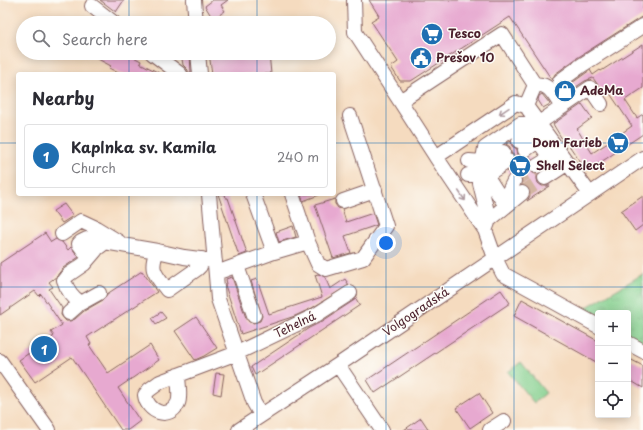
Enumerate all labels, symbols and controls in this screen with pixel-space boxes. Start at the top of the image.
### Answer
search box [16,16,336,60]
supermarket icon: Tesco [419,21,445,47]
place label: Tesco [448,24,481,42]
icon: search [30,27,52,49]
text: Search here [62,27,148,50]
public building icon: Prešov 10 [408,45,434,71]
place label: Prešov 10 [436,48,495,66]
shop icon: AdeMa [552,78,578,104]
place label: AdeMa [580,81,623,99]
text: Nearby [32,85,94,111]
one-way arrow [499,107,510,115]
supermarket icon: Dom Farieb [605,130,631,156]
place label: Dom Farieb [532,133,602,151]
text: Kaplnka sv. Kamila [71,135,217,158]
text: 1 [43,147,49,166]
text: 240 m [277,147,319,166]
supermarket icon: Shell Select [507,153,533,179]
place label: Shell Select [536,156,605,174]
text: Church [71,158,116,177]
one-way arrow [458,190,466,201]
your location [376,233,396,253]
street label: Volgogradská [379,282,453,340]
street label: Tehelná [271,306,319,342]
map controls [595,310,631,418]
button: + [595,310,631,346]
pin: 1 [31,334,57,364]
button: − [595,346,631,382]
button: locate [595,382,631,418]

